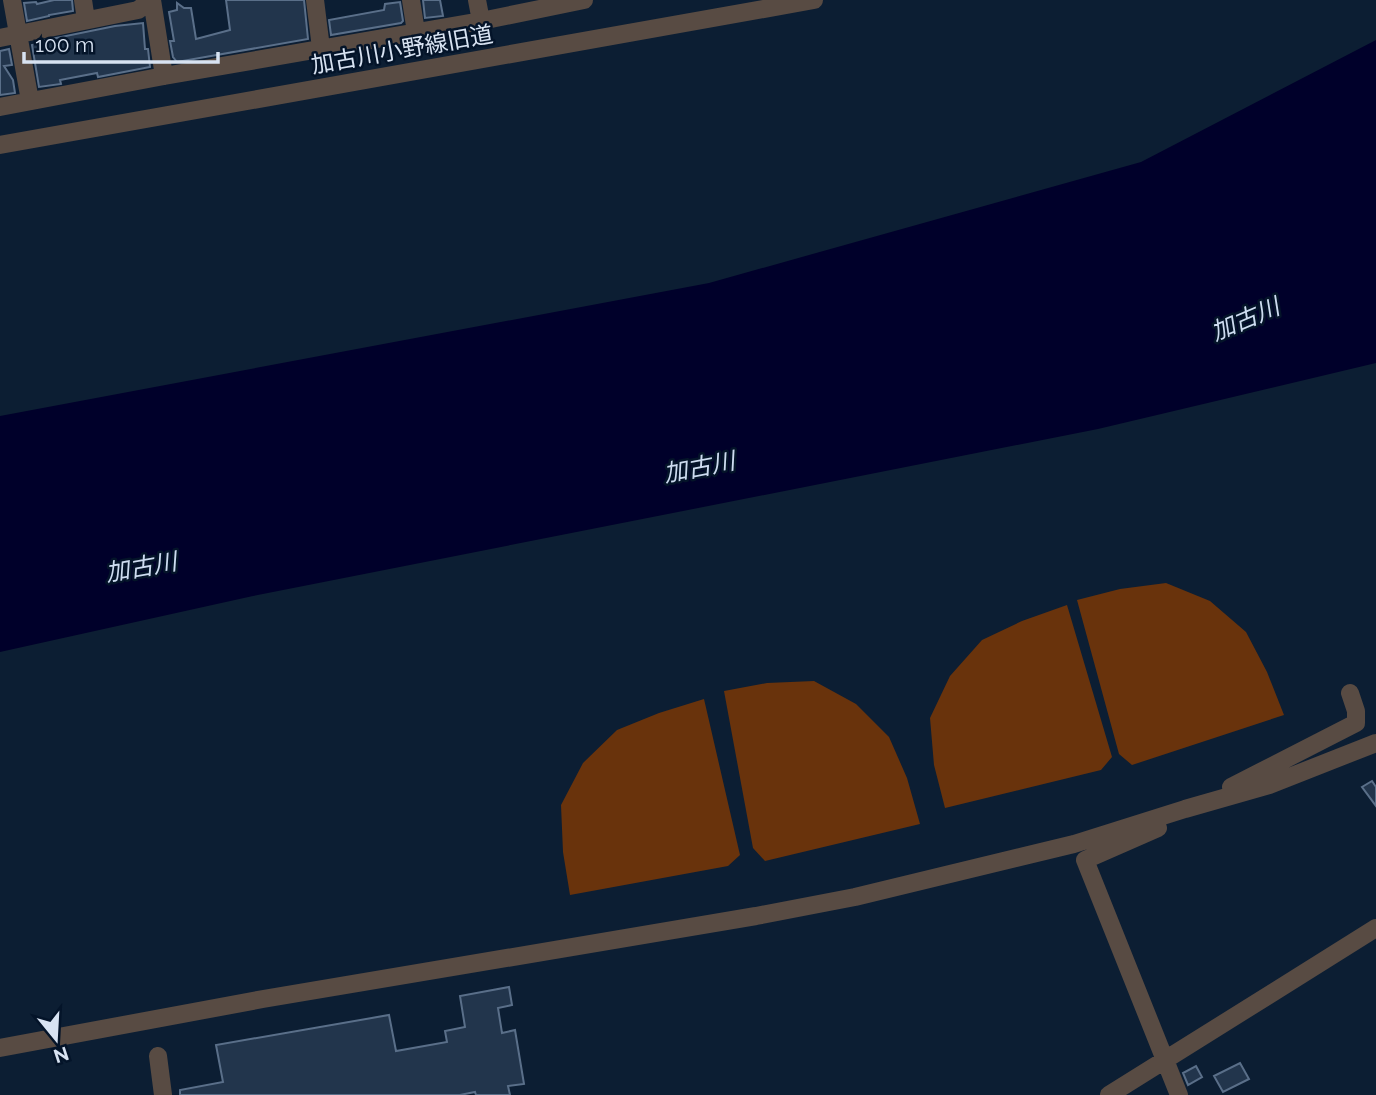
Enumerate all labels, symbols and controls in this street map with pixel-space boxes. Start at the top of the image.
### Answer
street label: 加古川小野線旧道 [309,20,495,78]
scale bar [24,21,219,65]
text: 100 m [35,32,94,57]
water label: 加古川 [1206,290,1287,346]
water label: 加古川 [661,445,740,488]
water label: 加古川 [103,546,182,588]
north arrow [21,1004,91,1074]
text: N [51,1042,72,1068]

